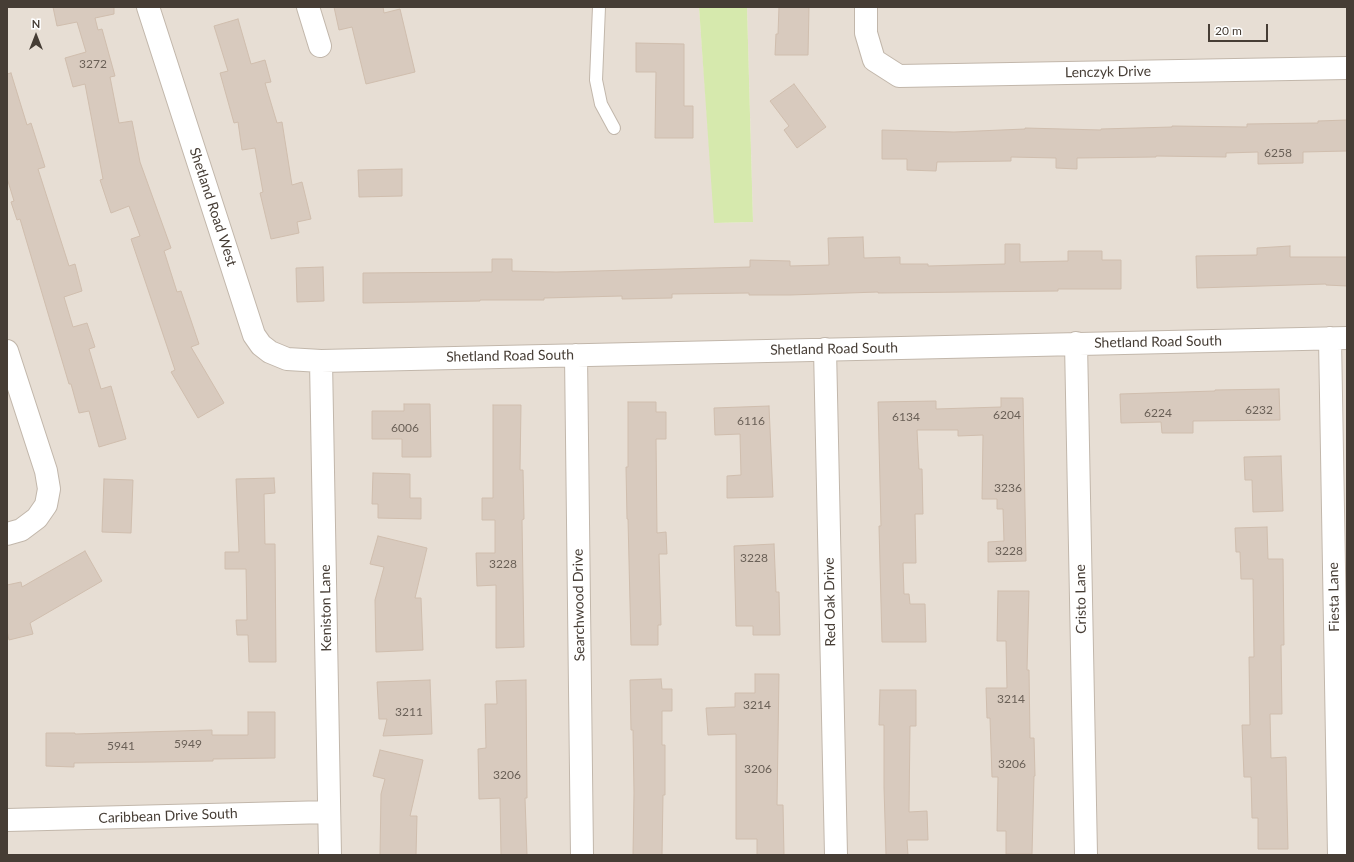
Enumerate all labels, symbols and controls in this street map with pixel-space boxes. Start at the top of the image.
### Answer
north arrow [16,16,56,56]
scale bar [1210,16,1270,42]
text: N [32,17,40,30]
text: 20 m [1215,23,1242,38]
house number: 3272 [79,57,107,71]
street label: Lenczyk Drive [1065,63,1151,81]
street label: Shetland Road West [186,145,240,269]
house number: 6258 [1264,146,1292,160]
street label: Shetland Road South [1094,332,1222,352]
street label: Shetland Road South [770,339,898,359]
street label: Shetland Road South [446,346,574,366]
house number: 6232 [1245,403,1273,417]
house number: 6224 [1144,406,1172,420]
house number: 6204 [993,408,1021,422]
house number: 6134 [892,410,920,424]
house number: 6116 [737,414,765,428]
house number: 6006 [391,421,419,435]
house number: 3236 [994,481,1022,495]
house number: 3228 [995,544,1023,558]
street label: Searchwood Drive [570,548,588,662]
house number: 3228 [740,551,768,565]
house number: 3228 [489,557,517,571]
street label: Red Oak Drive [821,557,839,647]
street label: Fiesta Lane [1325,562,1343,632]
street label: Keniston Lane [317,564,335,652]
street label: Cristo Lane [1072,564,1090,634]
house number: 3214 [997,692,1025,706]
house number: 3214 [743,698,771,712]
house number: 3211 [395,705,423,719]
house number: 5949 [174,737,202,751]
house number: 5941 [107,739,135,753]
house number: 3206 [998,757,1026,771]
house number: 3206 [744,762,772,776]
house number: 3206 [493,768,521,782]
street label: Caribbean Drive South [98,805,238,827]

